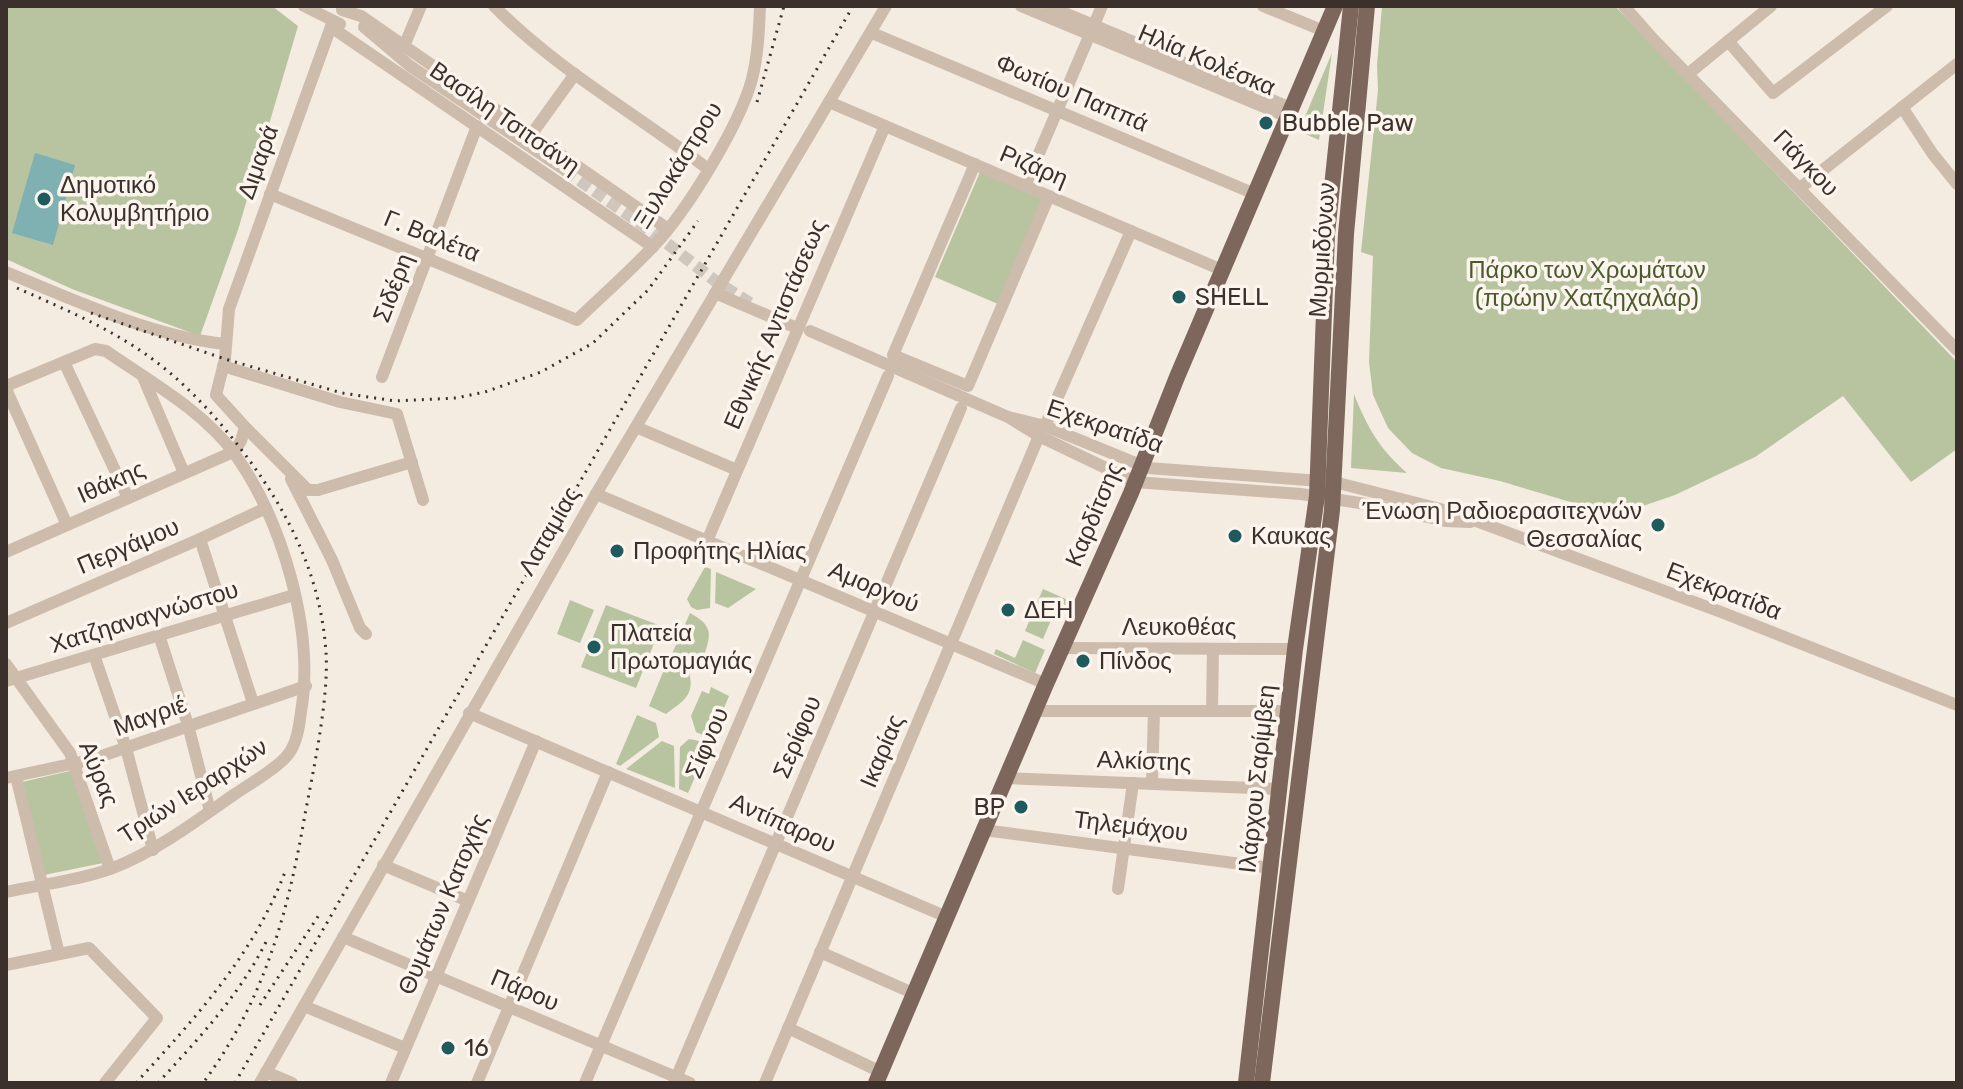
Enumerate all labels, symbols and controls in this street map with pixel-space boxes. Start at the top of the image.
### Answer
street label: Ηλία Κολέσκα [1134,19,1280,101]
street label: Φωτίου Παππά [992,48,1152,138]
street label: Βασίλη Τσιτσάνη [425,56,585,180]
street label: Ξυλοκάστρου [628,97,728,233]
place label: Bubble Paw [1282,109,1414,137]
marker: Bubble Paw [1257,114,1275,132]
street label: Διμαρά [232,121,284,203]
street label: Γιάγκου [1768,124,1844,202]
street label: Ριζάρη [996,139,1072,193]
place label: Δημοτικό Κολυμβητήριο [60,171,209,227]
street label: Μυρμιδόνων [1303,182,1341,318]
marker: Δημοτικό Κολυμβητήριο [35,190,53,208]
street label: Γ. Βαλέτα [380,204,484,268]
street label: Εθνικής Αντιστάσεως [718,215,832,433]
street label: Σιδέρη [367,250,419,326]
park label: Πάρκο των Χρωμάτων (πρώην Χατζηχαλάρ) [1468,256,1706,312]
place label: SHELL [1195,283,1269,311]
marker: SHELL [1170,288,1188,306]
street label: Εχεκρατίδα [1043,393,1167,459]
street label: Ιθάκης [73,455,149,509]
street label: Καρδίτσης [1059,458,1129,570]
street label: Λαταμίας [512,482,586,580]
place label: Ένωση Ραδιοερασιτεχνών Θεσσαλίας [1362,497,1642,553]
street label: Περγάμου [73,512,183,580]
marker: Ένωση Ραδιοερασιτεχνών Θεσσαλίας [1649,516,1667,534]
place label: Καυκας [1251,522,1331,550]
marker: Καυκας [1226,527,1244,545]
place label: Προφήτης Ηλίας [633,537,807,565]
marker: Προφήτης Ηλίας [608,542,626,560]
street label: Αμοργού [825,555,923,619]
street label: Εχεκρατίδα [1663,556,1786,626]
street label: Χατζηαναγνώστου [46,575,242,659]
place label: ΔΕΗ [1024,596,1073,624]
marker: ΔΕΗ [999,601,1017,619]
street label: Λευκοθέας [1122,613,1236,641]
place label: Πλατεία Πρωτομαγιάς [610,619,752,675]
marker: Πλατεία Πρωτομαγιάς [585,638,603,656]
place label: Πίνδος [1099,647,1172,675]
marker: Πίνδος [1074,652,1092,670]
street label: Ιλάρχου Σαρίμβεη [1233,683,1281,875]
street label: Μαγριέ [110,690,191,742]
street label: Σερίφου [767,692,827,782]
street label: Σίφνου [680,703,734,783]
street label: Ικαρίας [854,710,910,792]
street label: Τριών Ιεραρχών [113,733,273,849]
street label: Αύρας [73,737,125,811]
street label: Αλκίστης [1096,745,1192,777]
street label: Αντίπαρου [726,787,840,859]
place label: BP [974,793,1005,821]
marker: BP [1012,798,1030,816]
street label: Τηλεμάχου [1072,805,1190,847]
street label: Θυμάτων Κατοχής [392,809,494,999]
street label: Πάρου [487,963,563,1017]
place label: 16 [464,1034,489,1062]
marker: 16 [439,1039,457,1057]

